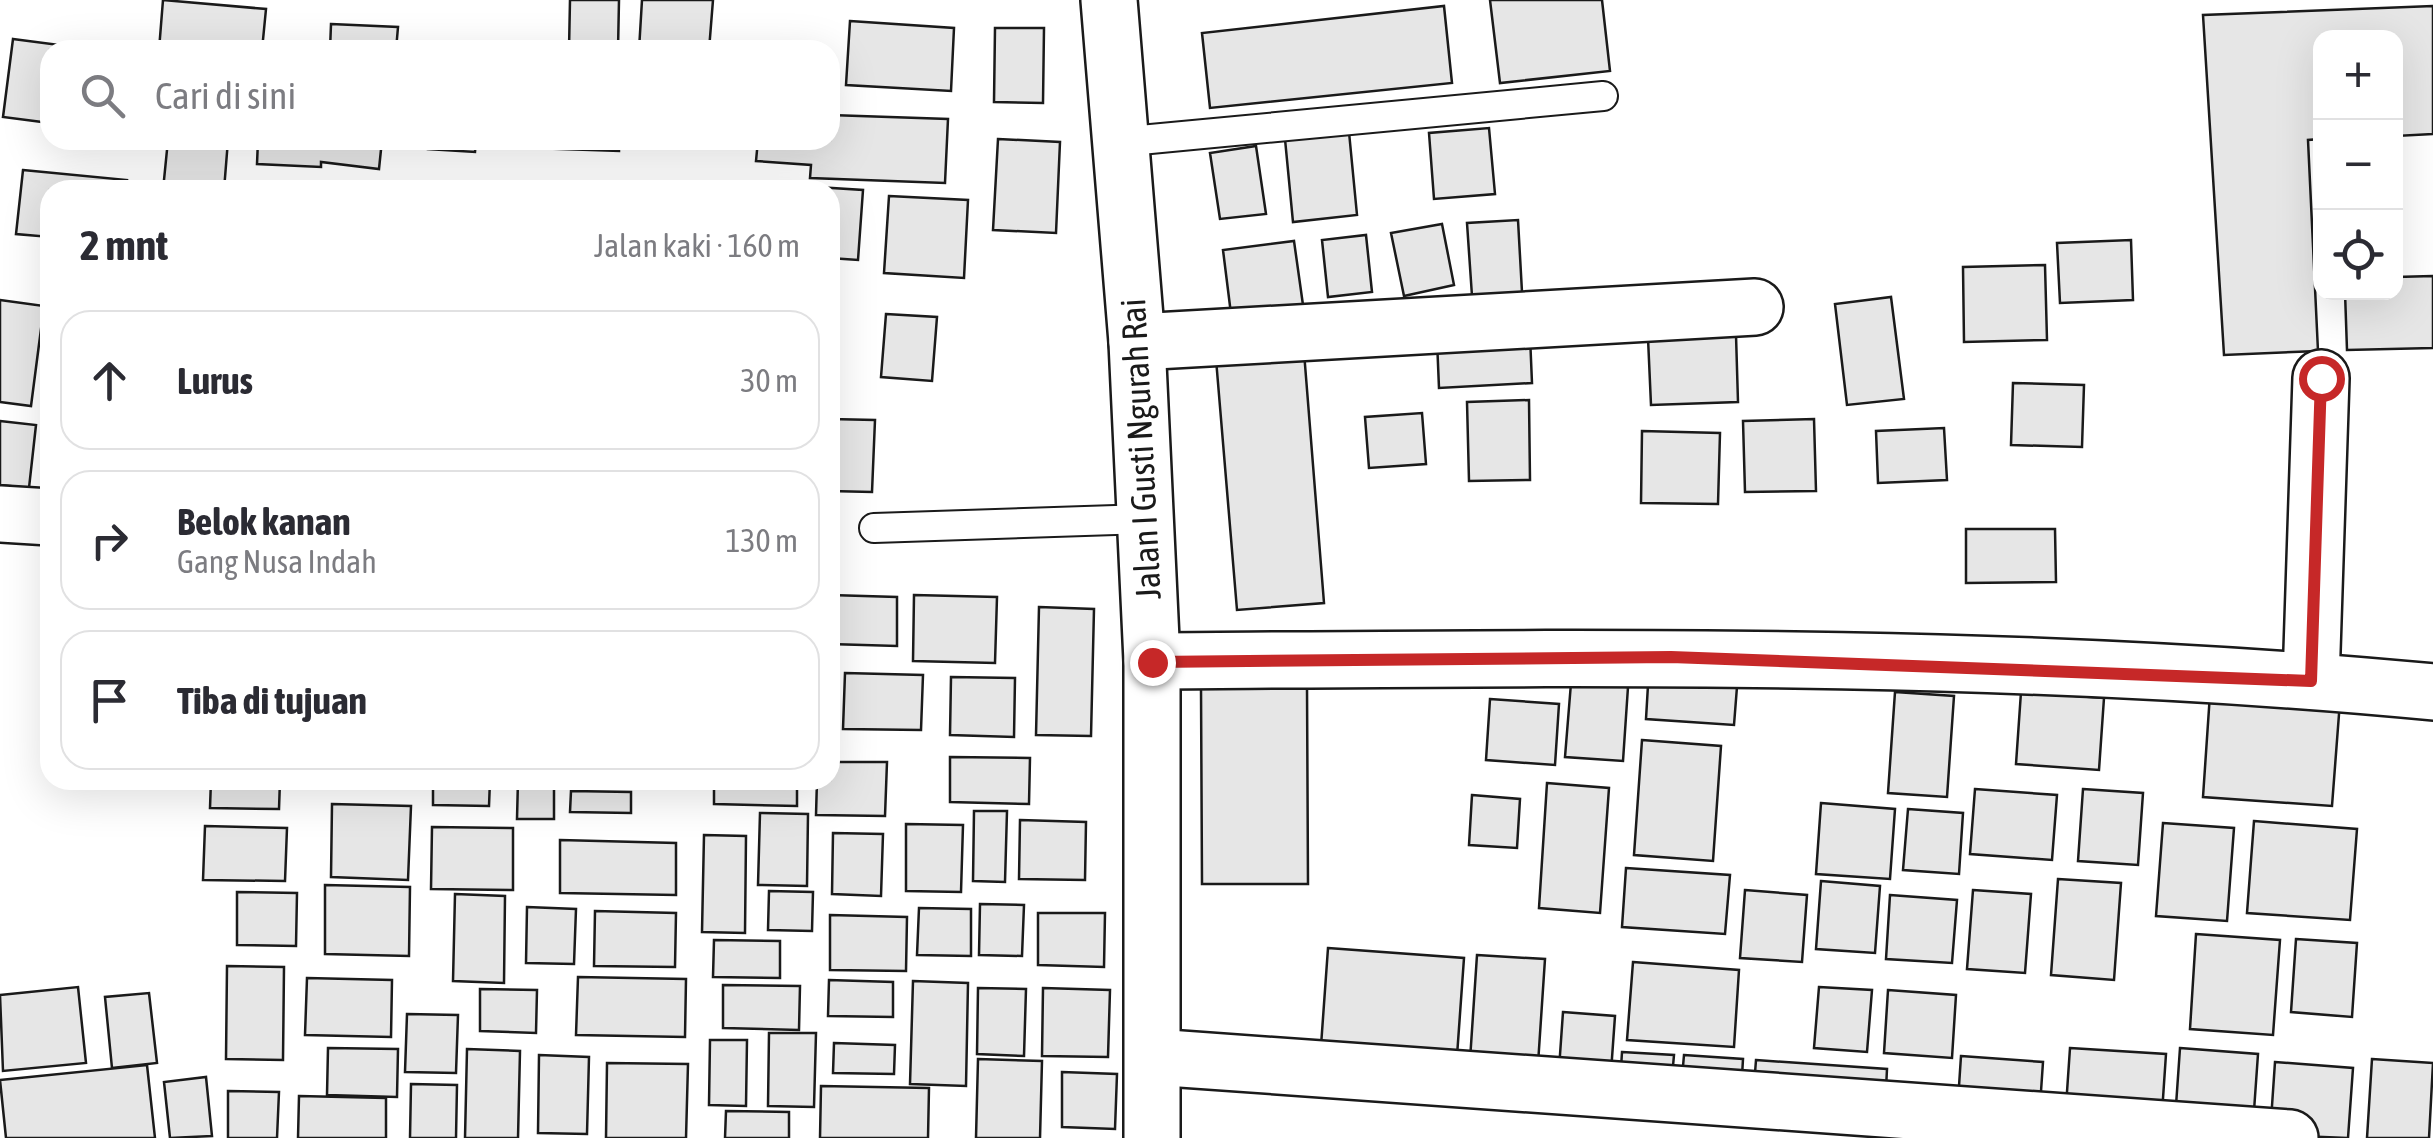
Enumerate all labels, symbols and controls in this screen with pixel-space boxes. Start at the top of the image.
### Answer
map controls [2313,30,2403,300]
button: + [2313,30,2403,120]
search box [40,40,840,150]
icon: search [75,68,130,123]
text: Cari di sini [155,74,296,117]
button: − [2313,120,2403,210]
button: locate [2313,210,2403,300]
text: 2 mnt [80,221,168,269]
text: Jalan kaki · 160 m [594,227,800,264]
street label: Jalan I Gusti Ngurah Rai [1112,298,1168,601]
icon: ahead [82,353,137,408]
route start [2299,356,2345,402]
text: Lurus [177,359,253,402]
text: 30 m [740,362,798,399]
text: Belok kanan [177,500,351,543]
icon: right [82,513,137,568]
text: 130 m [725,522,798,559]
text: Gang Nusa Indah [177,543,377,580]
route end [1130,640,1176,686]
icon: arrive [82,673,137,728]
text: Tiba di tujuan [177,679,367,722]

